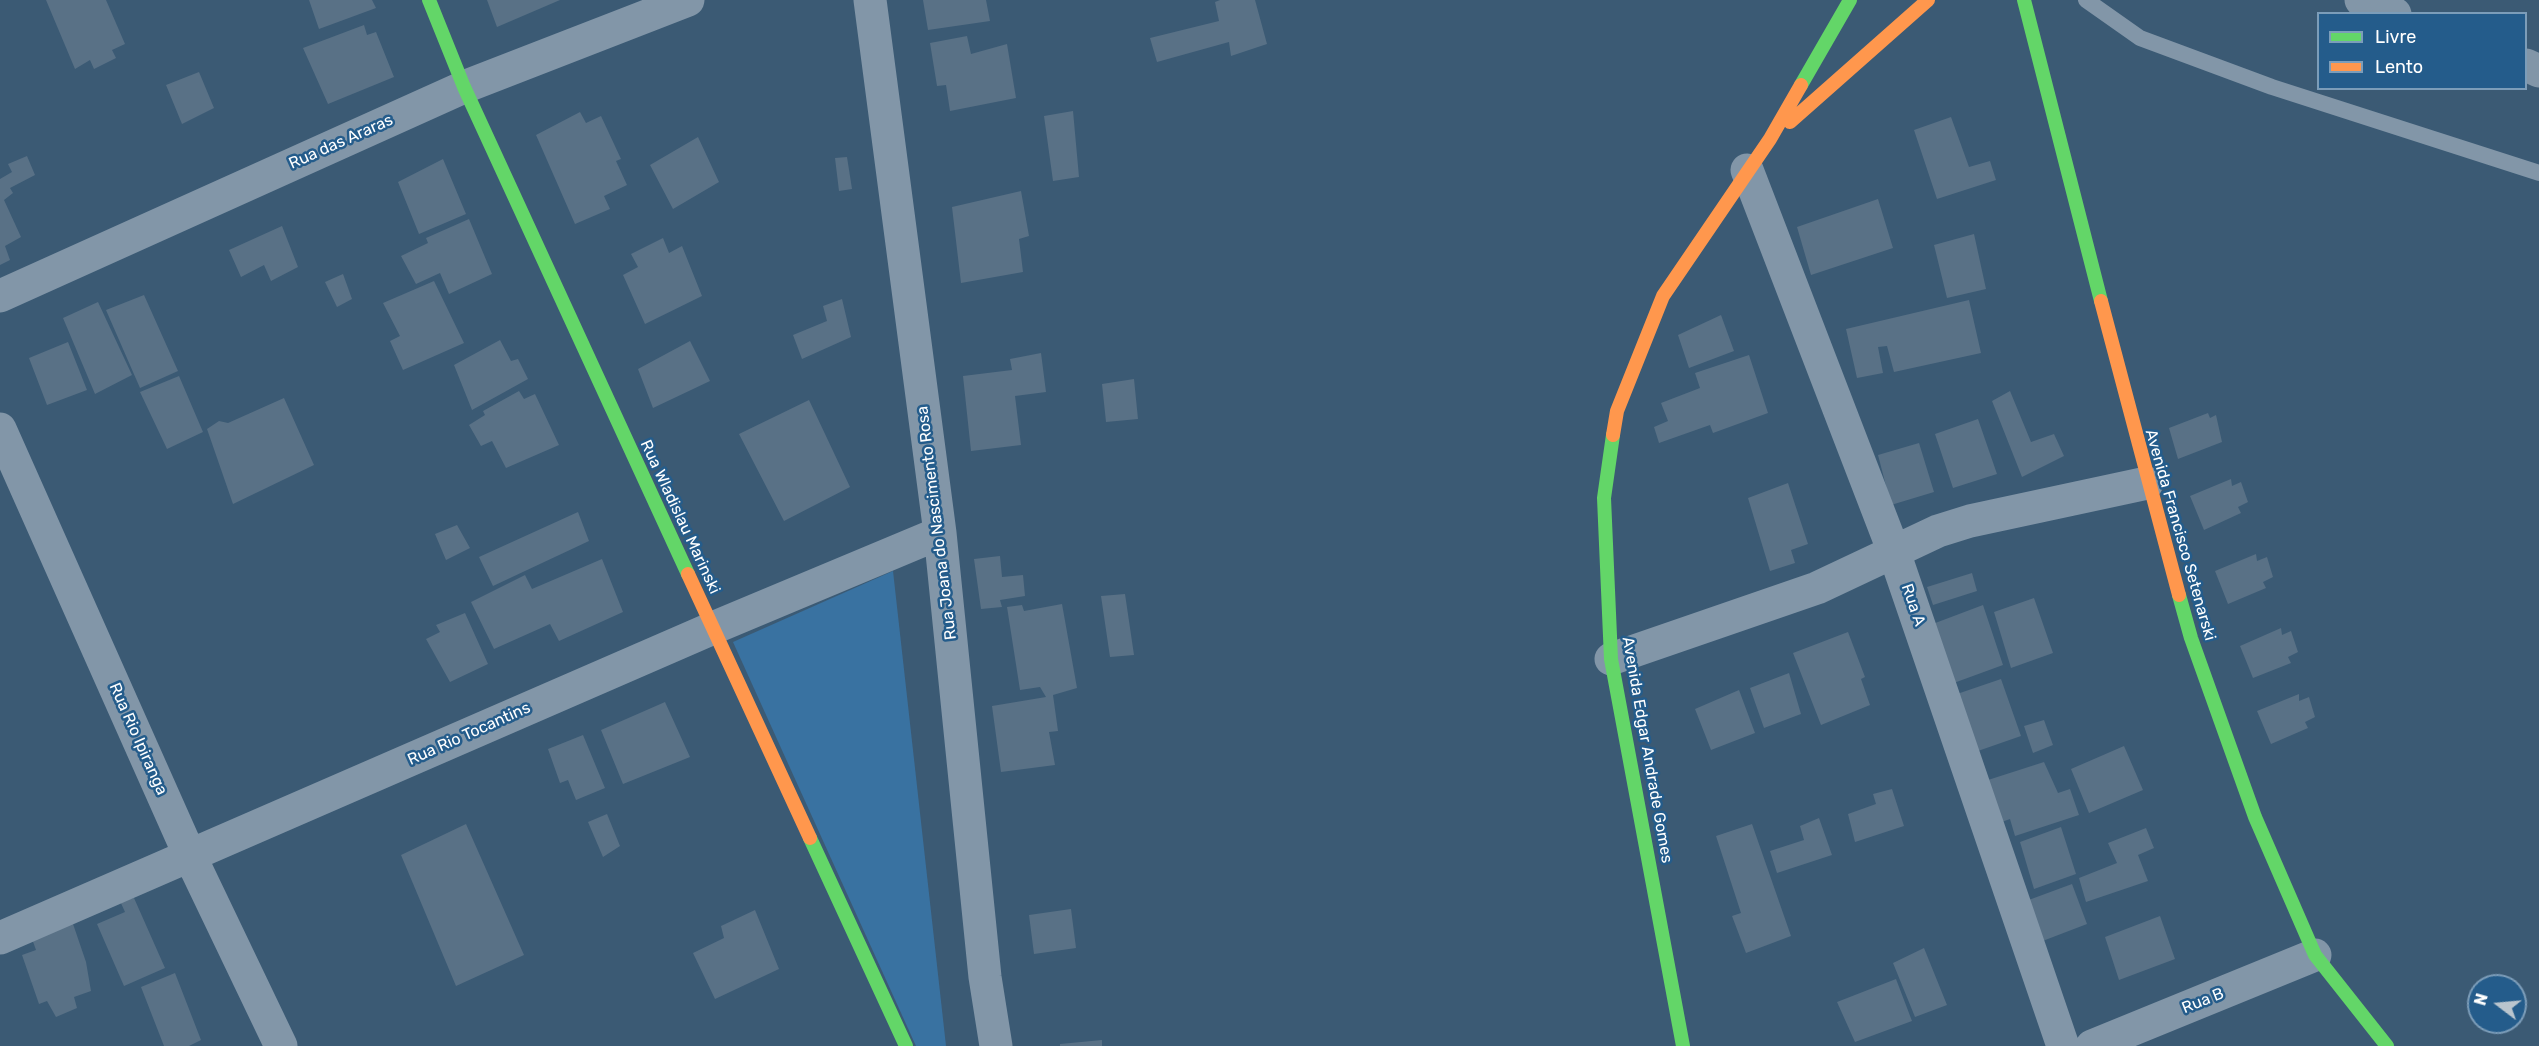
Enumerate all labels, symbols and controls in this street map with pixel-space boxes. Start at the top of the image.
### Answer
legend [2317,12,2527,90]
text: Livre [2375,26,2416,48]
text: Lento [2375,56,2423,78]
street label: Rua das Araras [286,111,396,173]
street label: Rua Joana do Nascimento Rosa [913,405,961,641]
street label: Avenida Francisco Setenarski [2141,427,2219,643]
street label: Rua Wladislau Marinski [636,437,724,597]
street label: Rua A [1897,581,1929,629]
street label: Avenida Edgar Andrade Gomes [1618,635,1676,865]
street label: Rua Rio Ipiranga [105,680,171,798]
street label: Rua Rio Tocantins [405,698,533,770]
north arrow [2467,974,2527,1034]
street label: Rua B [2179,984,2227,1018]
text: N [2470,991,2492,1008]

